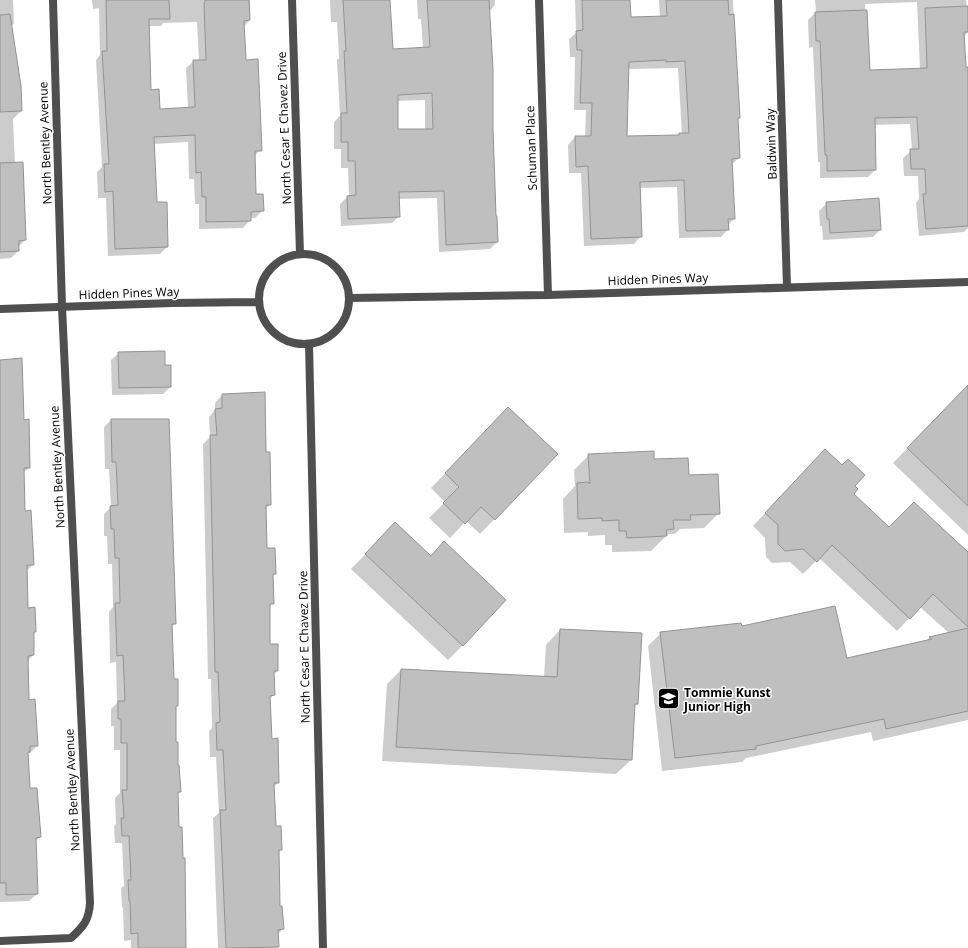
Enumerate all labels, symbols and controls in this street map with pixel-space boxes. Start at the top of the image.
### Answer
street label: North Cesar E Chavez Drive [273,51,295,205]
street label: North Bentley Avenue [34,81,56,205]
street label: Schuman Place [521,105,541,191]
street label: Baldwin Way [761,107,781,180]
street label: Hidden Pines Way [607,269,710,289]
street label: Hidden Pines Way [78,283,181,303]
street label: North Bentley Avenue [45,405,69,529]
street label: North Cesar E Chavez Drive [294,570,314,724]
place label: Tommie Kunst Junior High [683,684,771,715]
school or university icon: Tommie Kunst Junior High [656,686,682,712]
street label: North Bentley Avenue [60,728,84,852]

